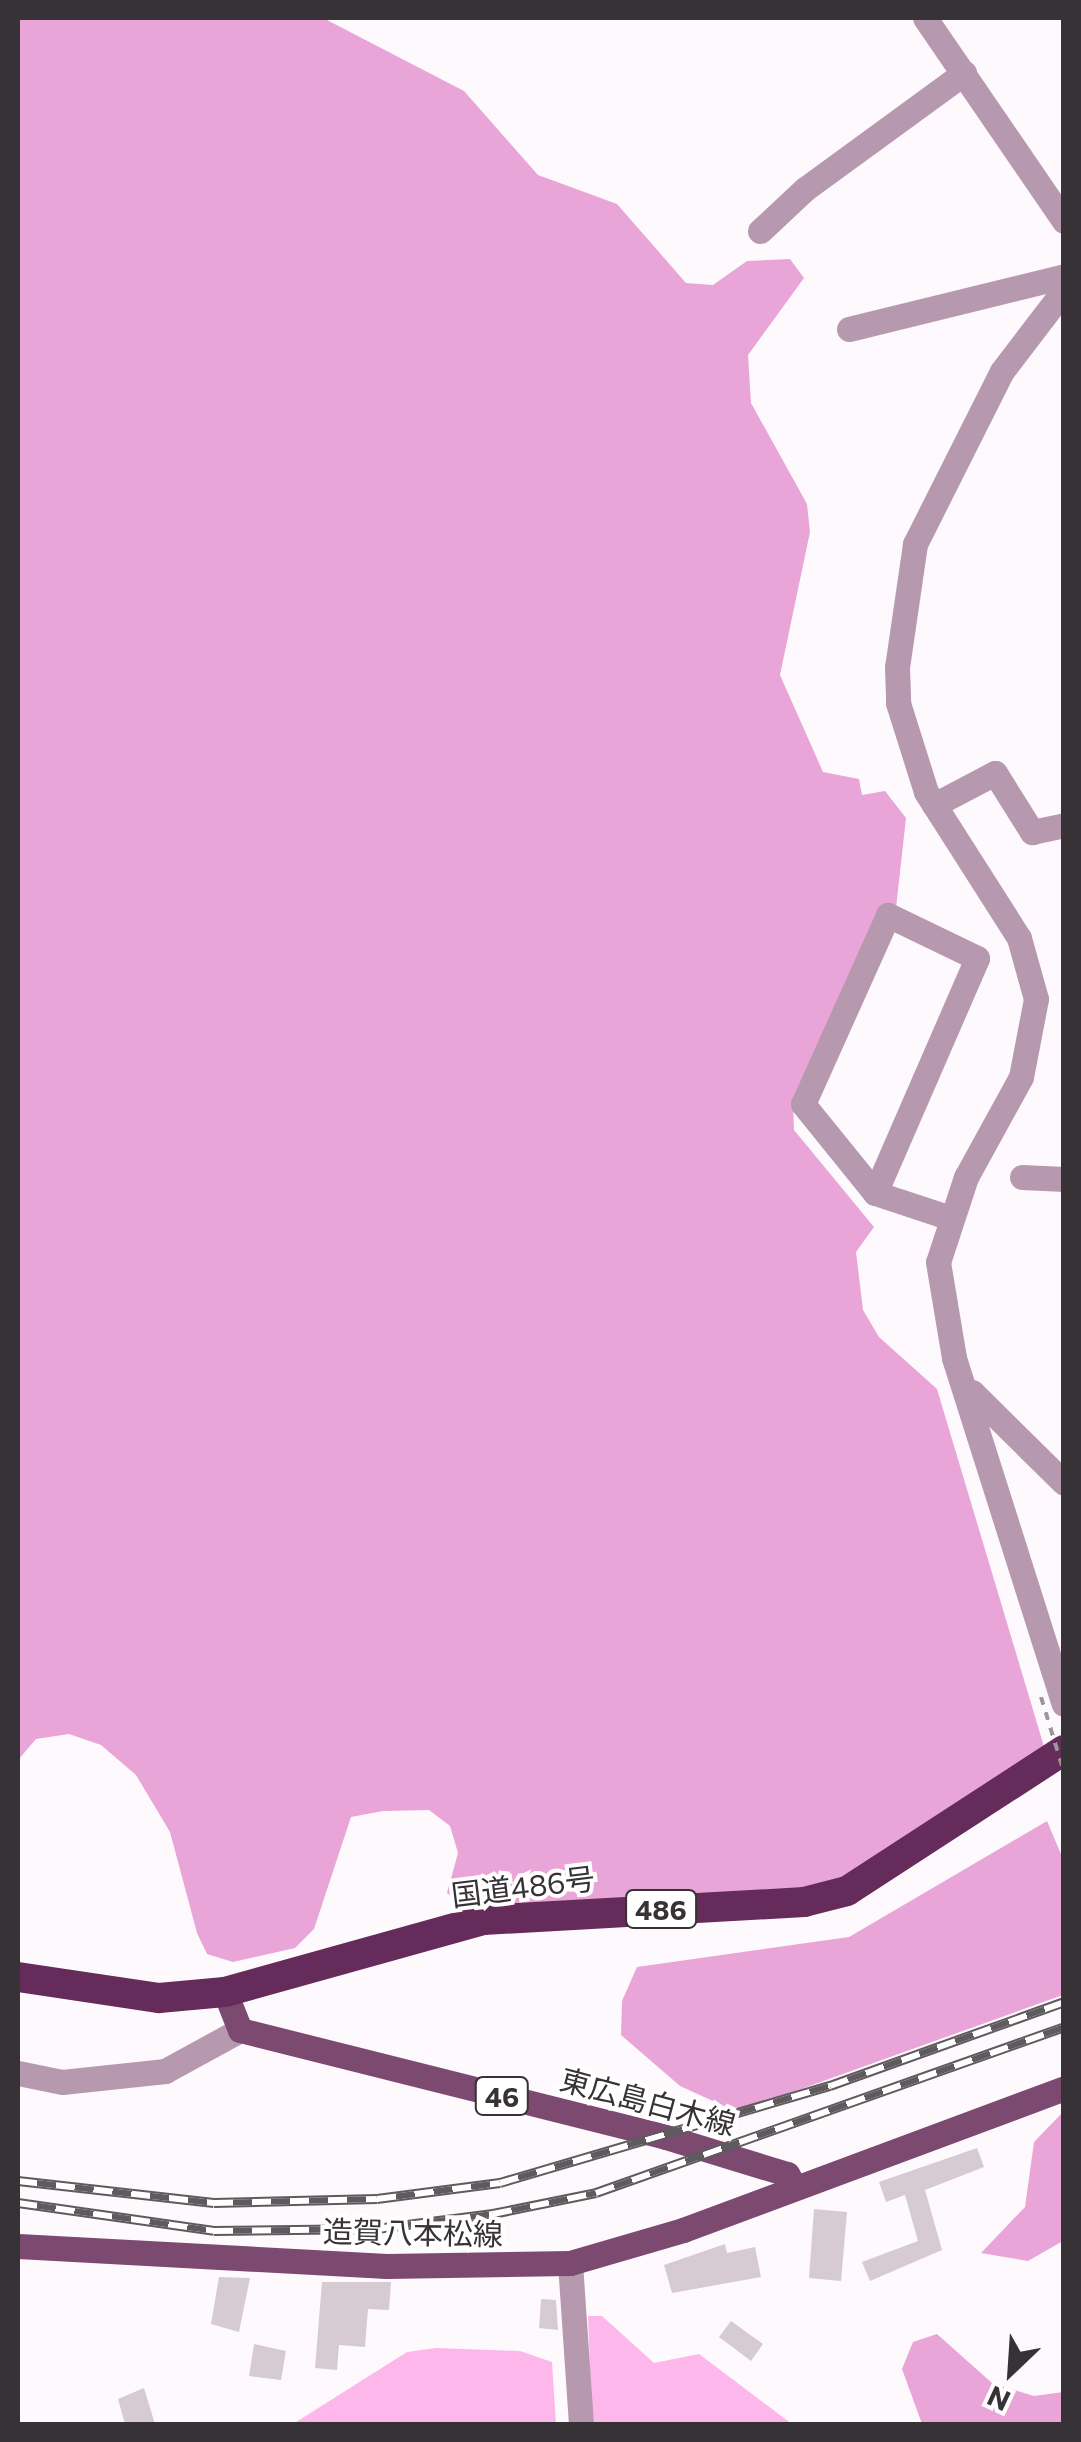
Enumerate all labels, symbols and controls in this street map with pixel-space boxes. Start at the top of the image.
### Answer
street label: 国道486号 [449,1859,597,1913]
road number: 486 [624,1886,698,1932]
street label: 東広島白木線 [556,2060,740,2142]
road number: 46 [474,2073,530,2119]
street label: 造賀八本松線 [323,2212,503,2252]
north arrow [961,2322,1061,2422]
text: N [982,2379,1015,2419]

